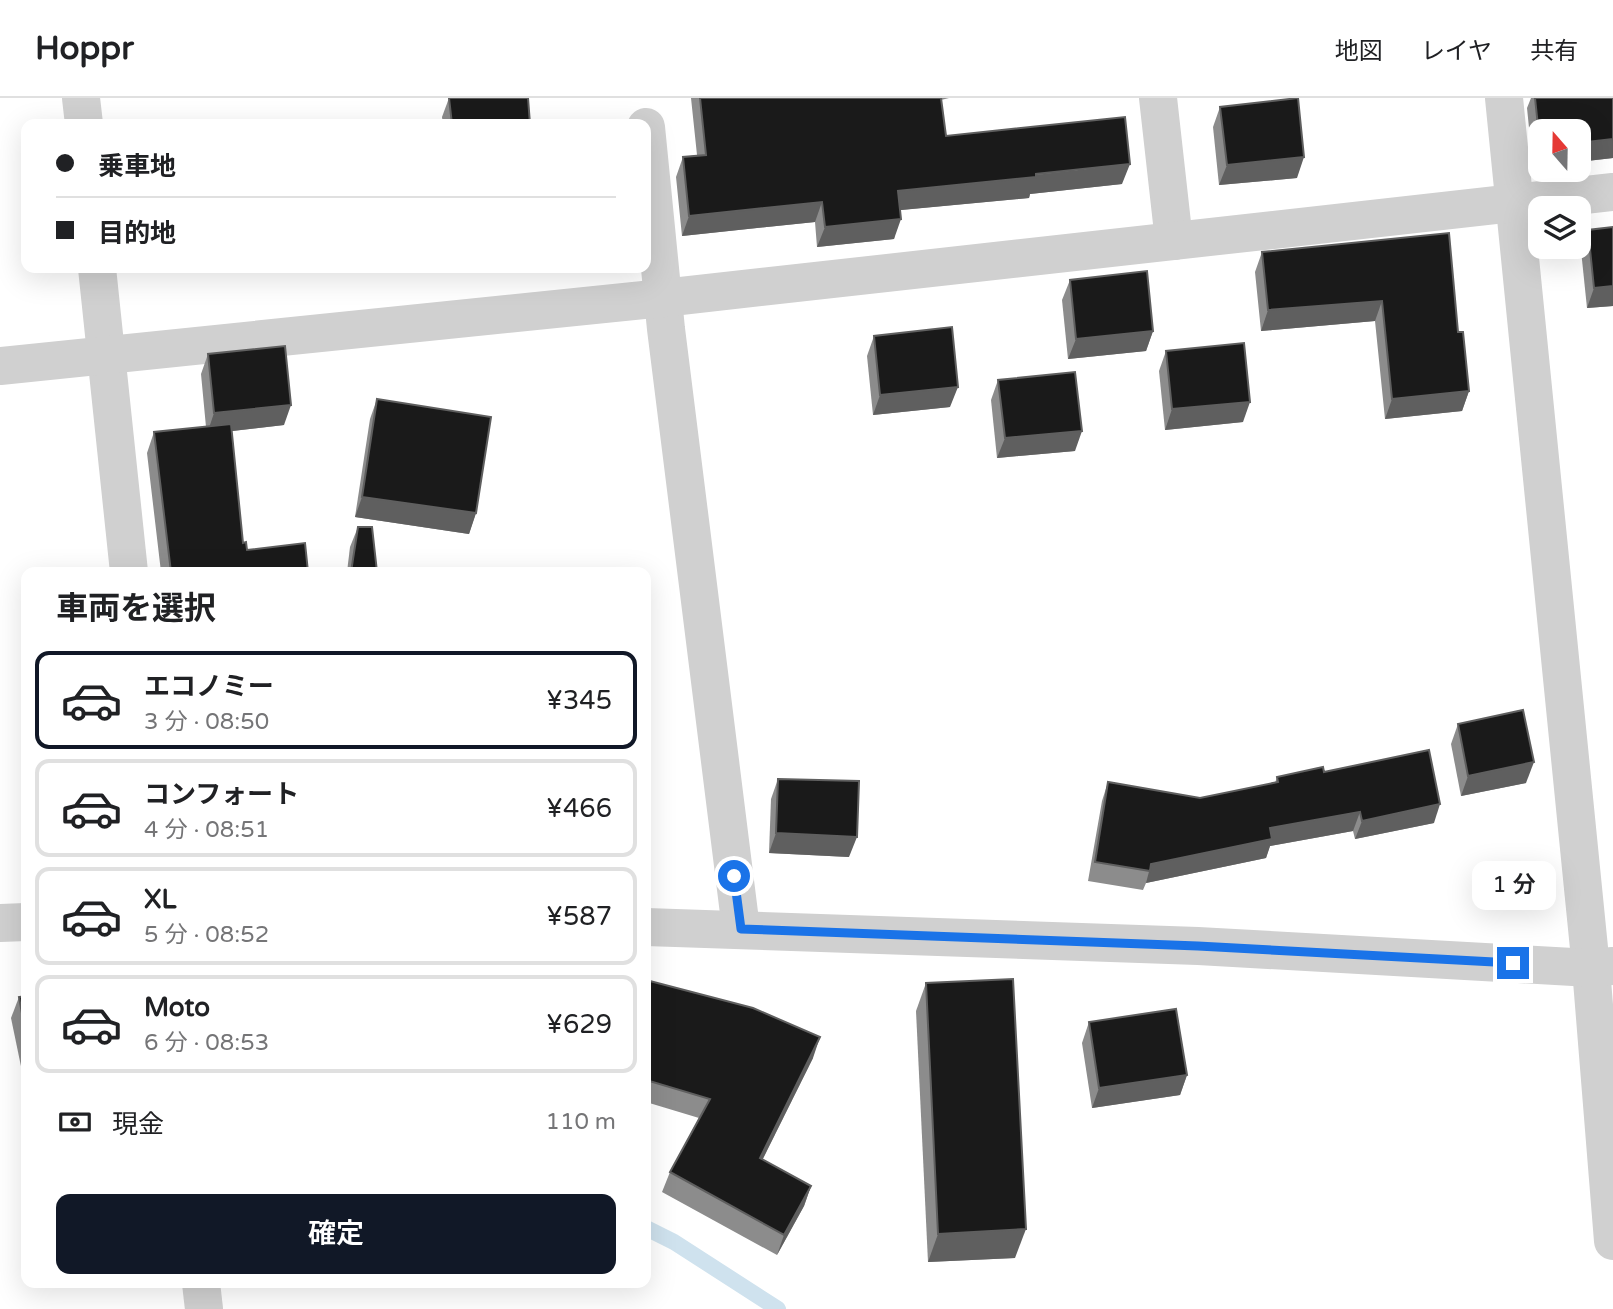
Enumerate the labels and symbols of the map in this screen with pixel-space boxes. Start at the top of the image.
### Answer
north arrow [1528,119,1591,182]
route start [718,860,750,892]
callout: 1 分 [1471,862,1555,910]
route end [1497,947,1529,979]

